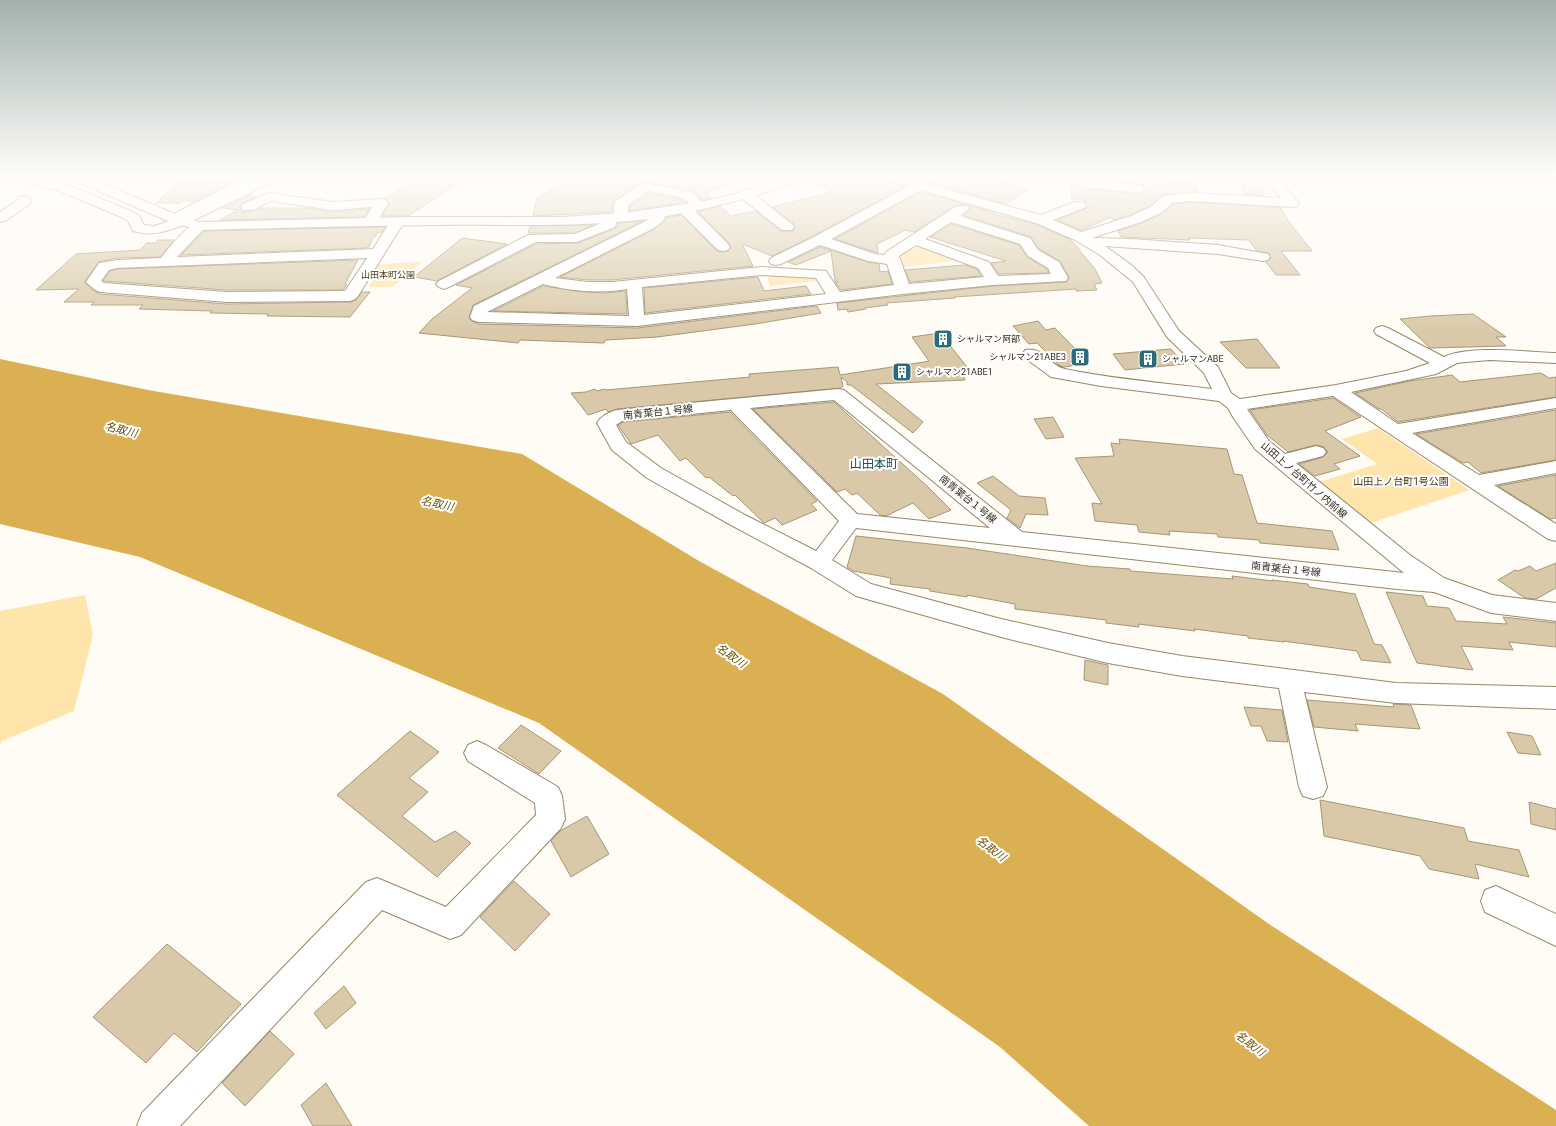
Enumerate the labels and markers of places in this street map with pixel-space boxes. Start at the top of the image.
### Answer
building icon: シャルマン阿部 [932,328,954,350]
place label: シャルマン阿部 [957,334,1020,344]
building icon: シャルマン21ABE3 [1069,346,1091,368]
building icon: シャルマンABE [1137,348,1159,370]
place label: シャルマン21ABE3 [989,352,1066,362]
place label: シャルマンABE [1162,354,1224,364]
building icon: シャルマン21ABE1 [891,361,913,383]
place label: シャルマン21ABE1 [916,367,993,377]

